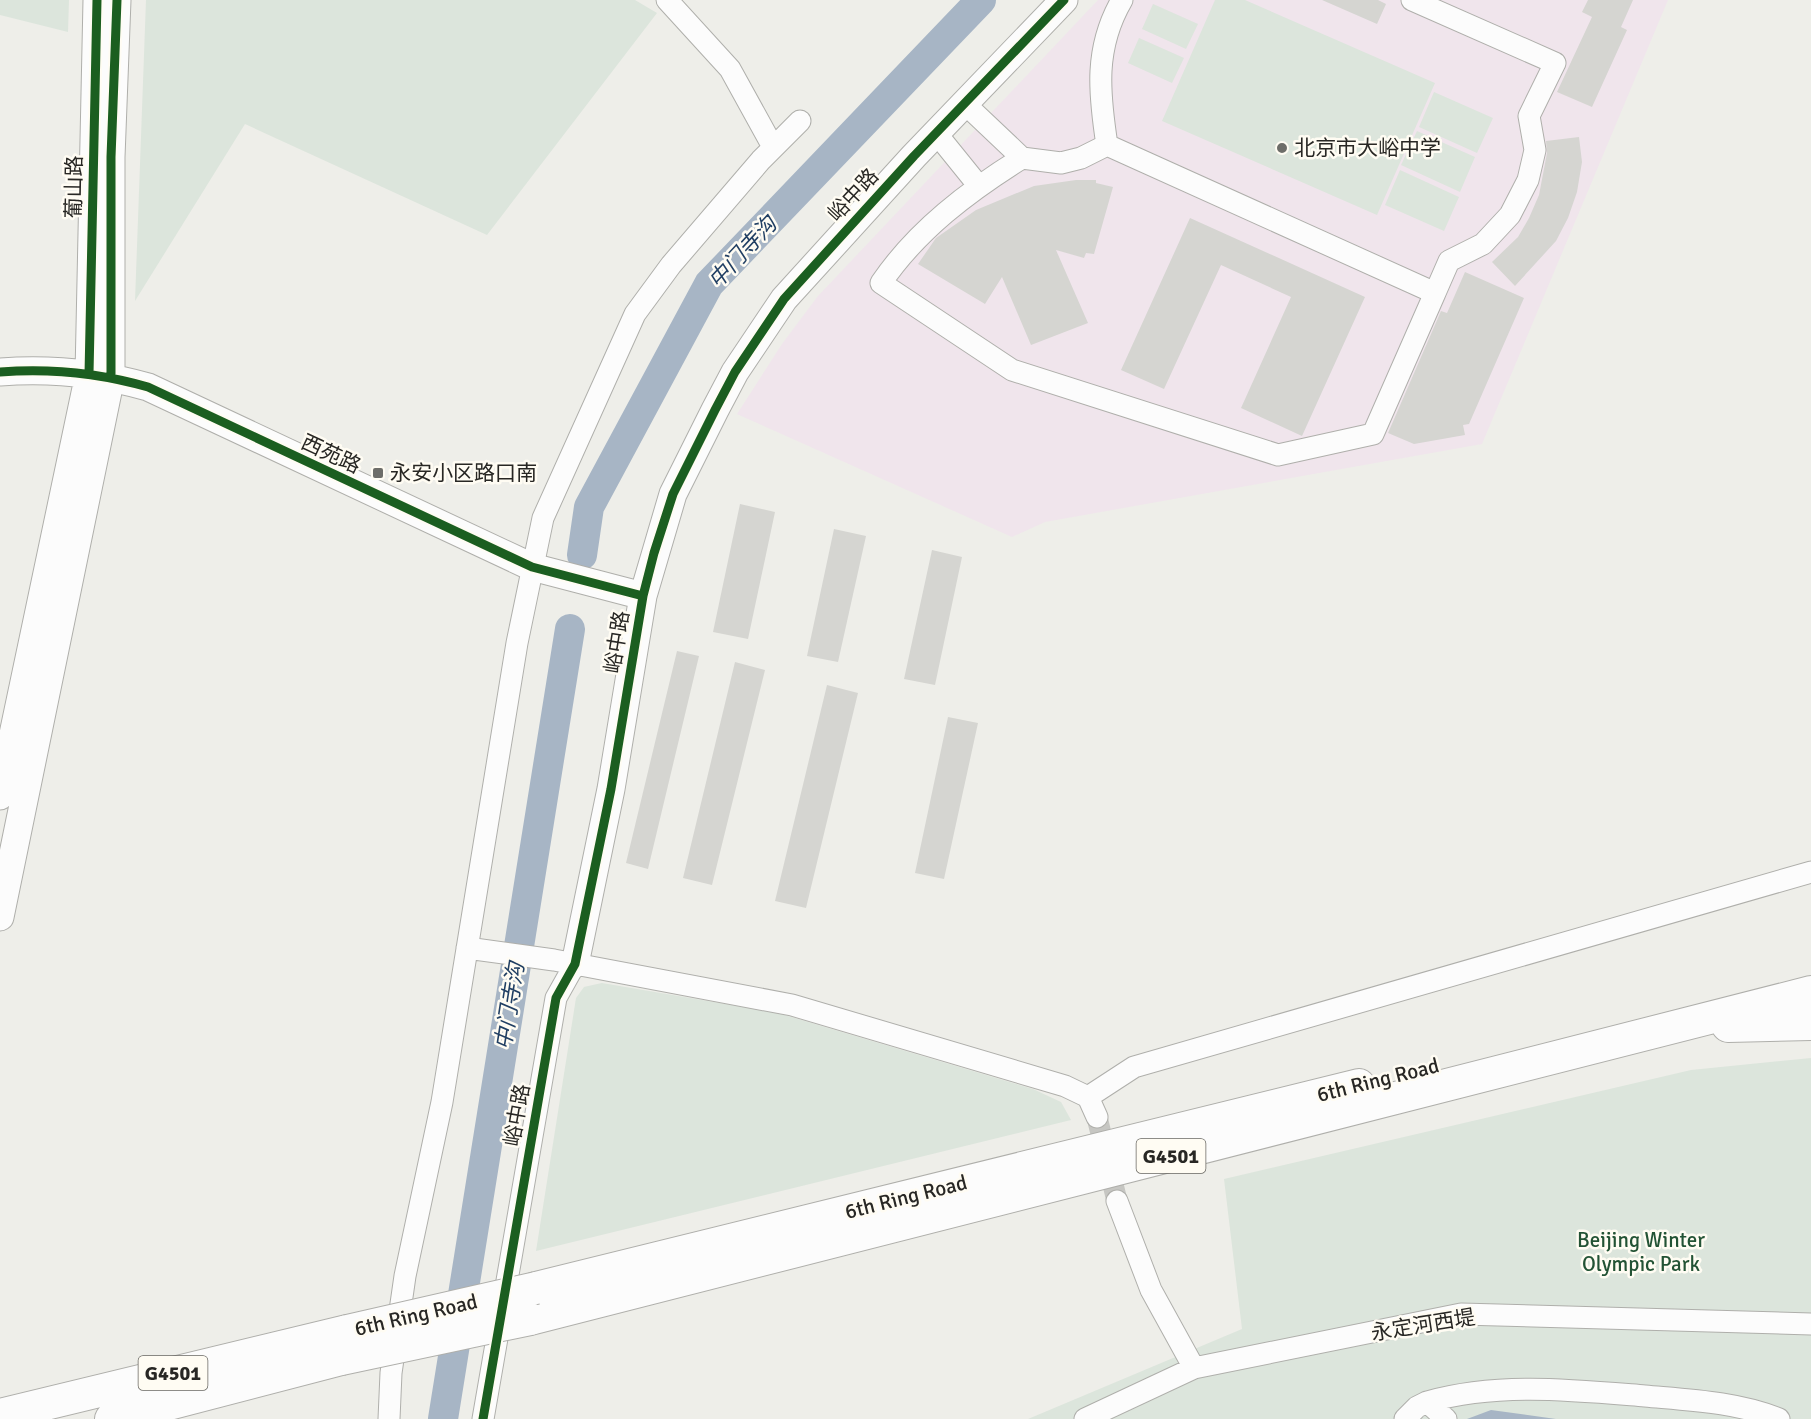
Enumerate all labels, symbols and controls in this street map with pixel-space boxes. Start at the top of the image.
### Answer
place label: 北京市大峪中学 [1294,135,1441,161]
marker: 北京市大峪中学 [1275,141,1289,155]
street label: 葡山路 [60,155,88,219]
street label: 峪中路 [822,163,884,227]
water label: 中门寺沟 [702,209,784,294]
street label: 西苑路 [297,429,365,479]
place label: 永安小区路口南 [390,460,537,486]
marker: 永安小区路口南 [371,466,385,480]
street label: 峪中路 [599,609,635,675]
water label: 中门寺沟 [489,959,530,1052]
street label: 6th Ring Road [1314,1052,1442,1108]
street label: 峪中路 [499,1082,535,1148]
road number: G4501 [1136,1139,1206,1173]
street label: 6th Ring Road [842,1169,970,1225]
park label: Beijing Winter Olympic Park [1577,1227,1705,1277]
street label: 6th Ring Road [352,1288,480,1342]
street label: 永定河西堤 [1369,1304,1477,1346]
road number: G4501 [138,1356,207,1390]

